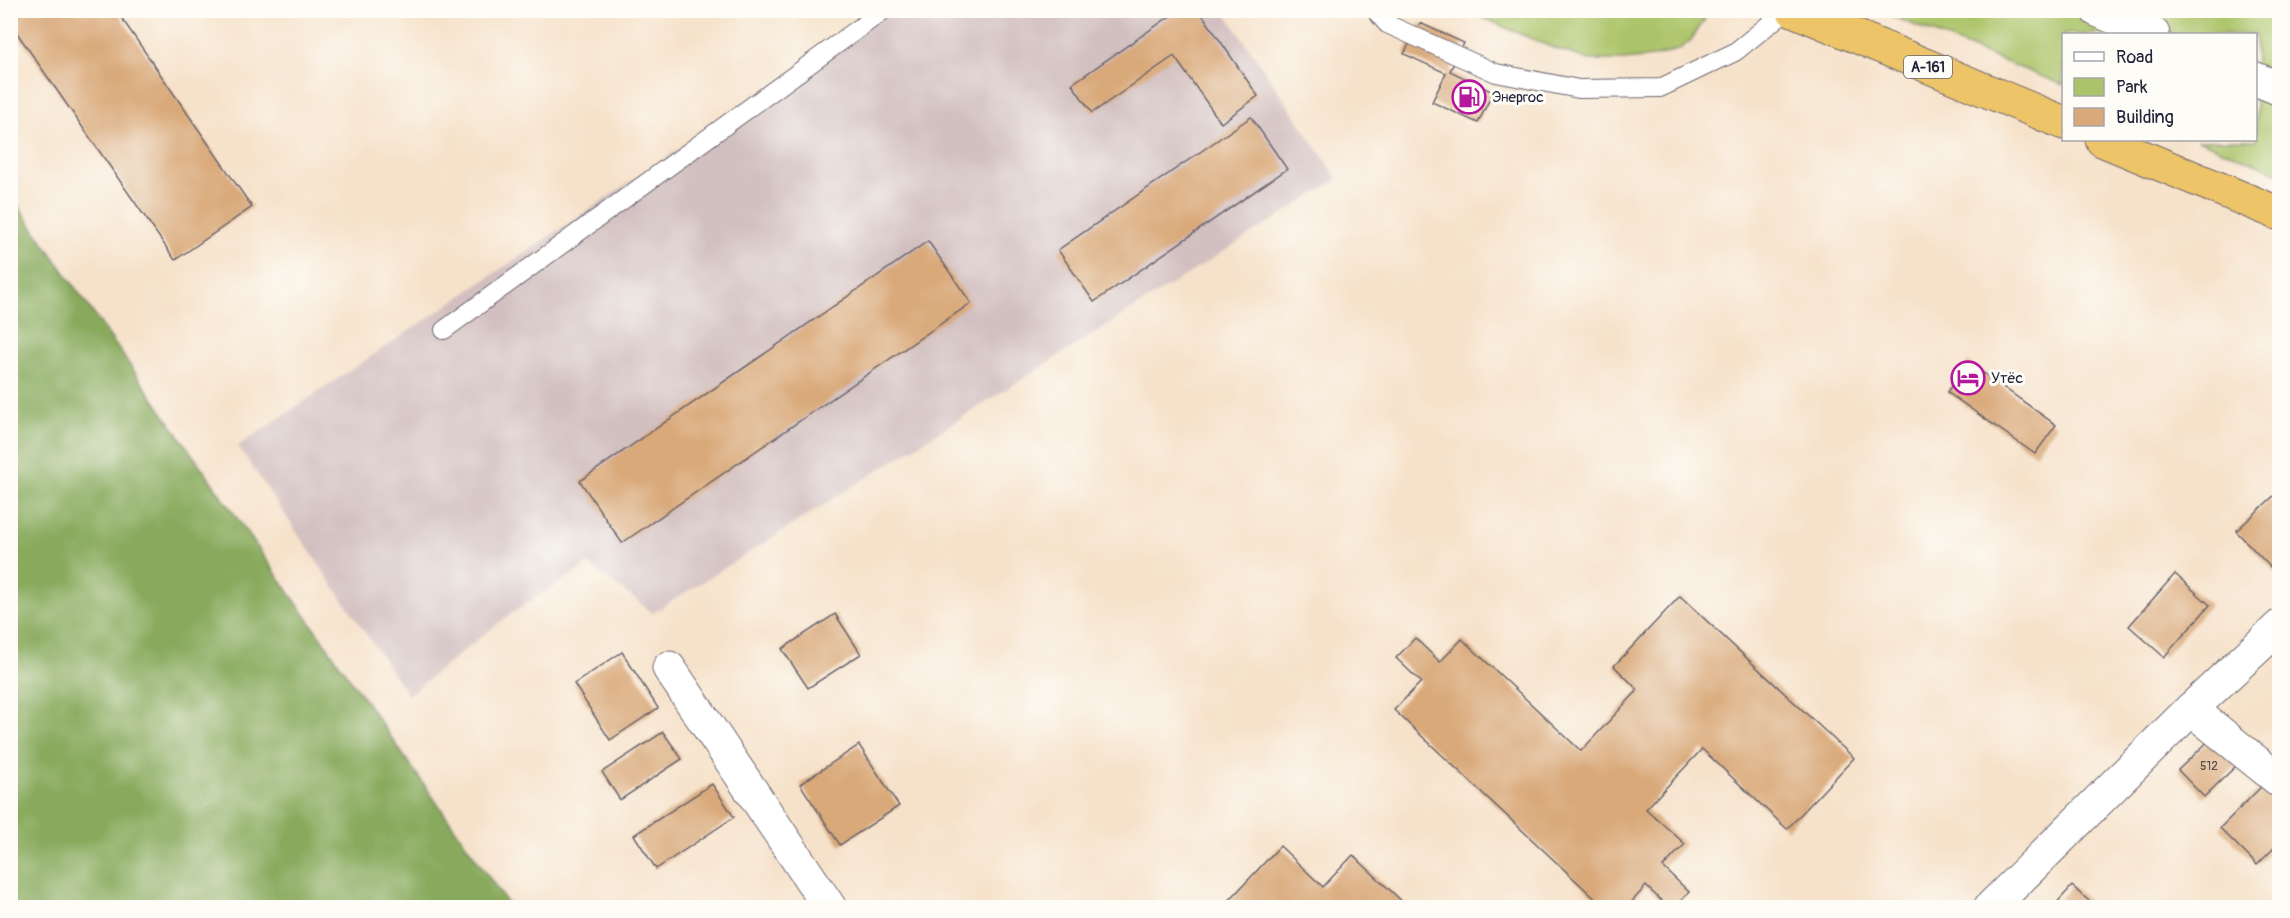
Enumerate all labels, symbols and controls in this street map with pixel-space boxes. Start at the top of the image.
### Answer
legend [2062,33,2257,141]
text: Road [2116,46,2153,69]
road number: А-161 [1904,56,1952,78]
text: Park [2116,76,2148,99]
fuel station icon: Энергос [1451,79,1487,115]
place label: Энергос [1492,88,1544,107]
text: Building [2116,106,2174,129]
hotel icon: Утёс [1950,360,1986,396]
place label: Утёс [1991,369,2024,388]
house number: 512 [2200,759,2218,774]

